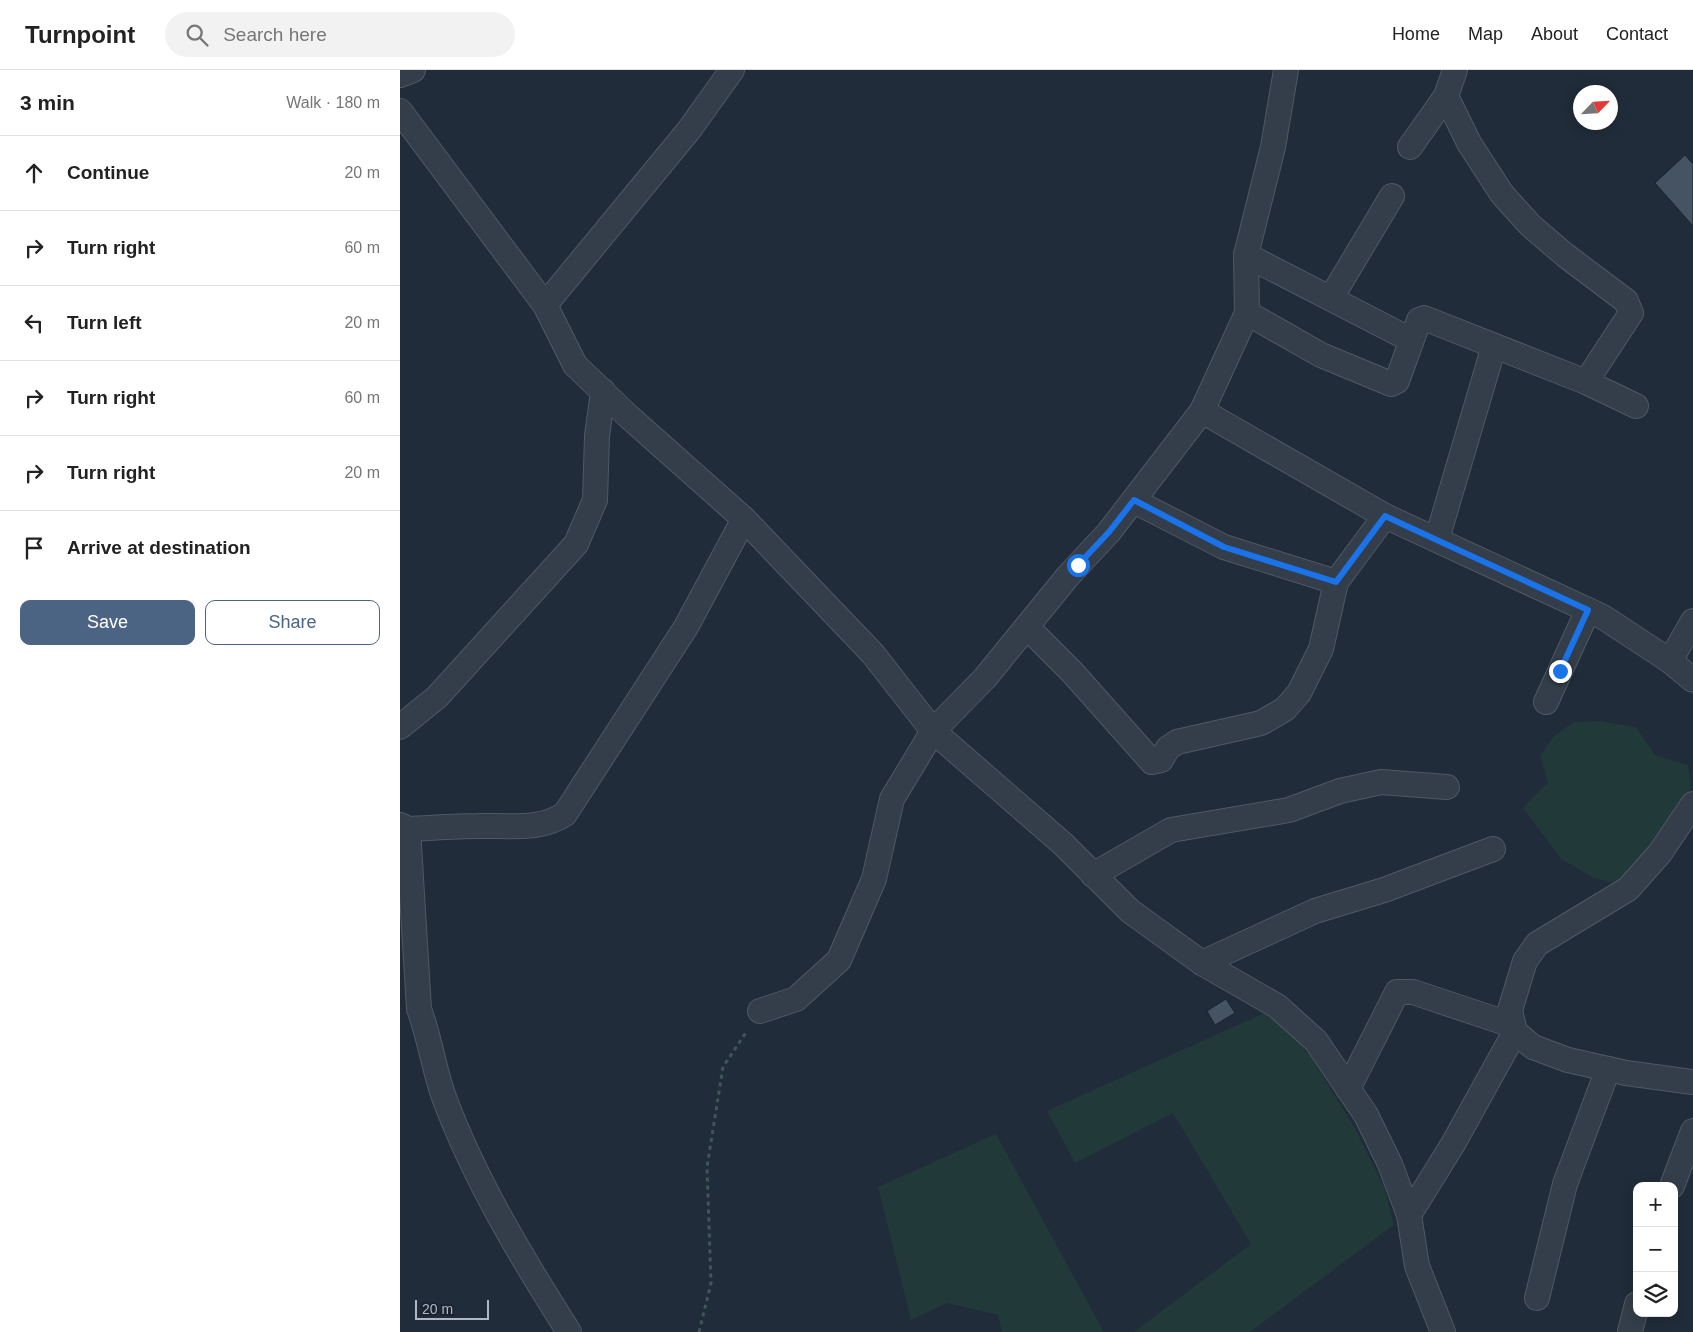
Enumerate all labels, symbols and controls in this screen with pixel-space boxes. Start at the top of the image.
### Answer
search box [165,12,515,57]
text: Turnpoint [25,21,135,48]
icon: search [183,21,211,49]
text: Search here [223,24,327,45]
text: Home [1392,24,1440,44]
text: Map [1468,24,1503,44]
text: About [1531,24,1578,44]
text: Contact [1606,24,1668,44]
north arrow [1573,85,1618,130]
text: 3 min [20,91,75,114]
text: Walk · 180 m [286,94,380,111]
icon: ahead [20,159,48,187]
text: Continue [67,162,149,183]
text: 20 m [344,164,380,181]
icon: right [20,234,48,262]
text: Turn right [67,237,155,258]
text: 60 m [344,239,380,256]
icon: left [20,309,48,337]
text: Turn left [67,312,142,333]
text: 20 m [344,314,380,331]
icon: right [20,384,48,412]
text: Turn right [67,387,155,408]
text: 60 m [344,389,380,406]
icon: right [20,459,48,487]
text: Turn right [67,462,155,483]
text: 20 m [344,464,380,481]
icon: arrive [20,534,48,562]
text: Arrive at destination [67,537,251,558]
route start [1067,554,1090,577]
button: Save [20,600,195,645]
button: Share [205,600,380,645]
route end [1549,660,1572,683]
map controls [1633,1182,1678,1317]
button: + [1633,1182,1678,1227]
button: − [1633,1227,1678,1272]
button: layers [1633,1272,1678,1317]
scale bar [415,1297,489,1320]
text: 20 m [422,1301,453,1317]

